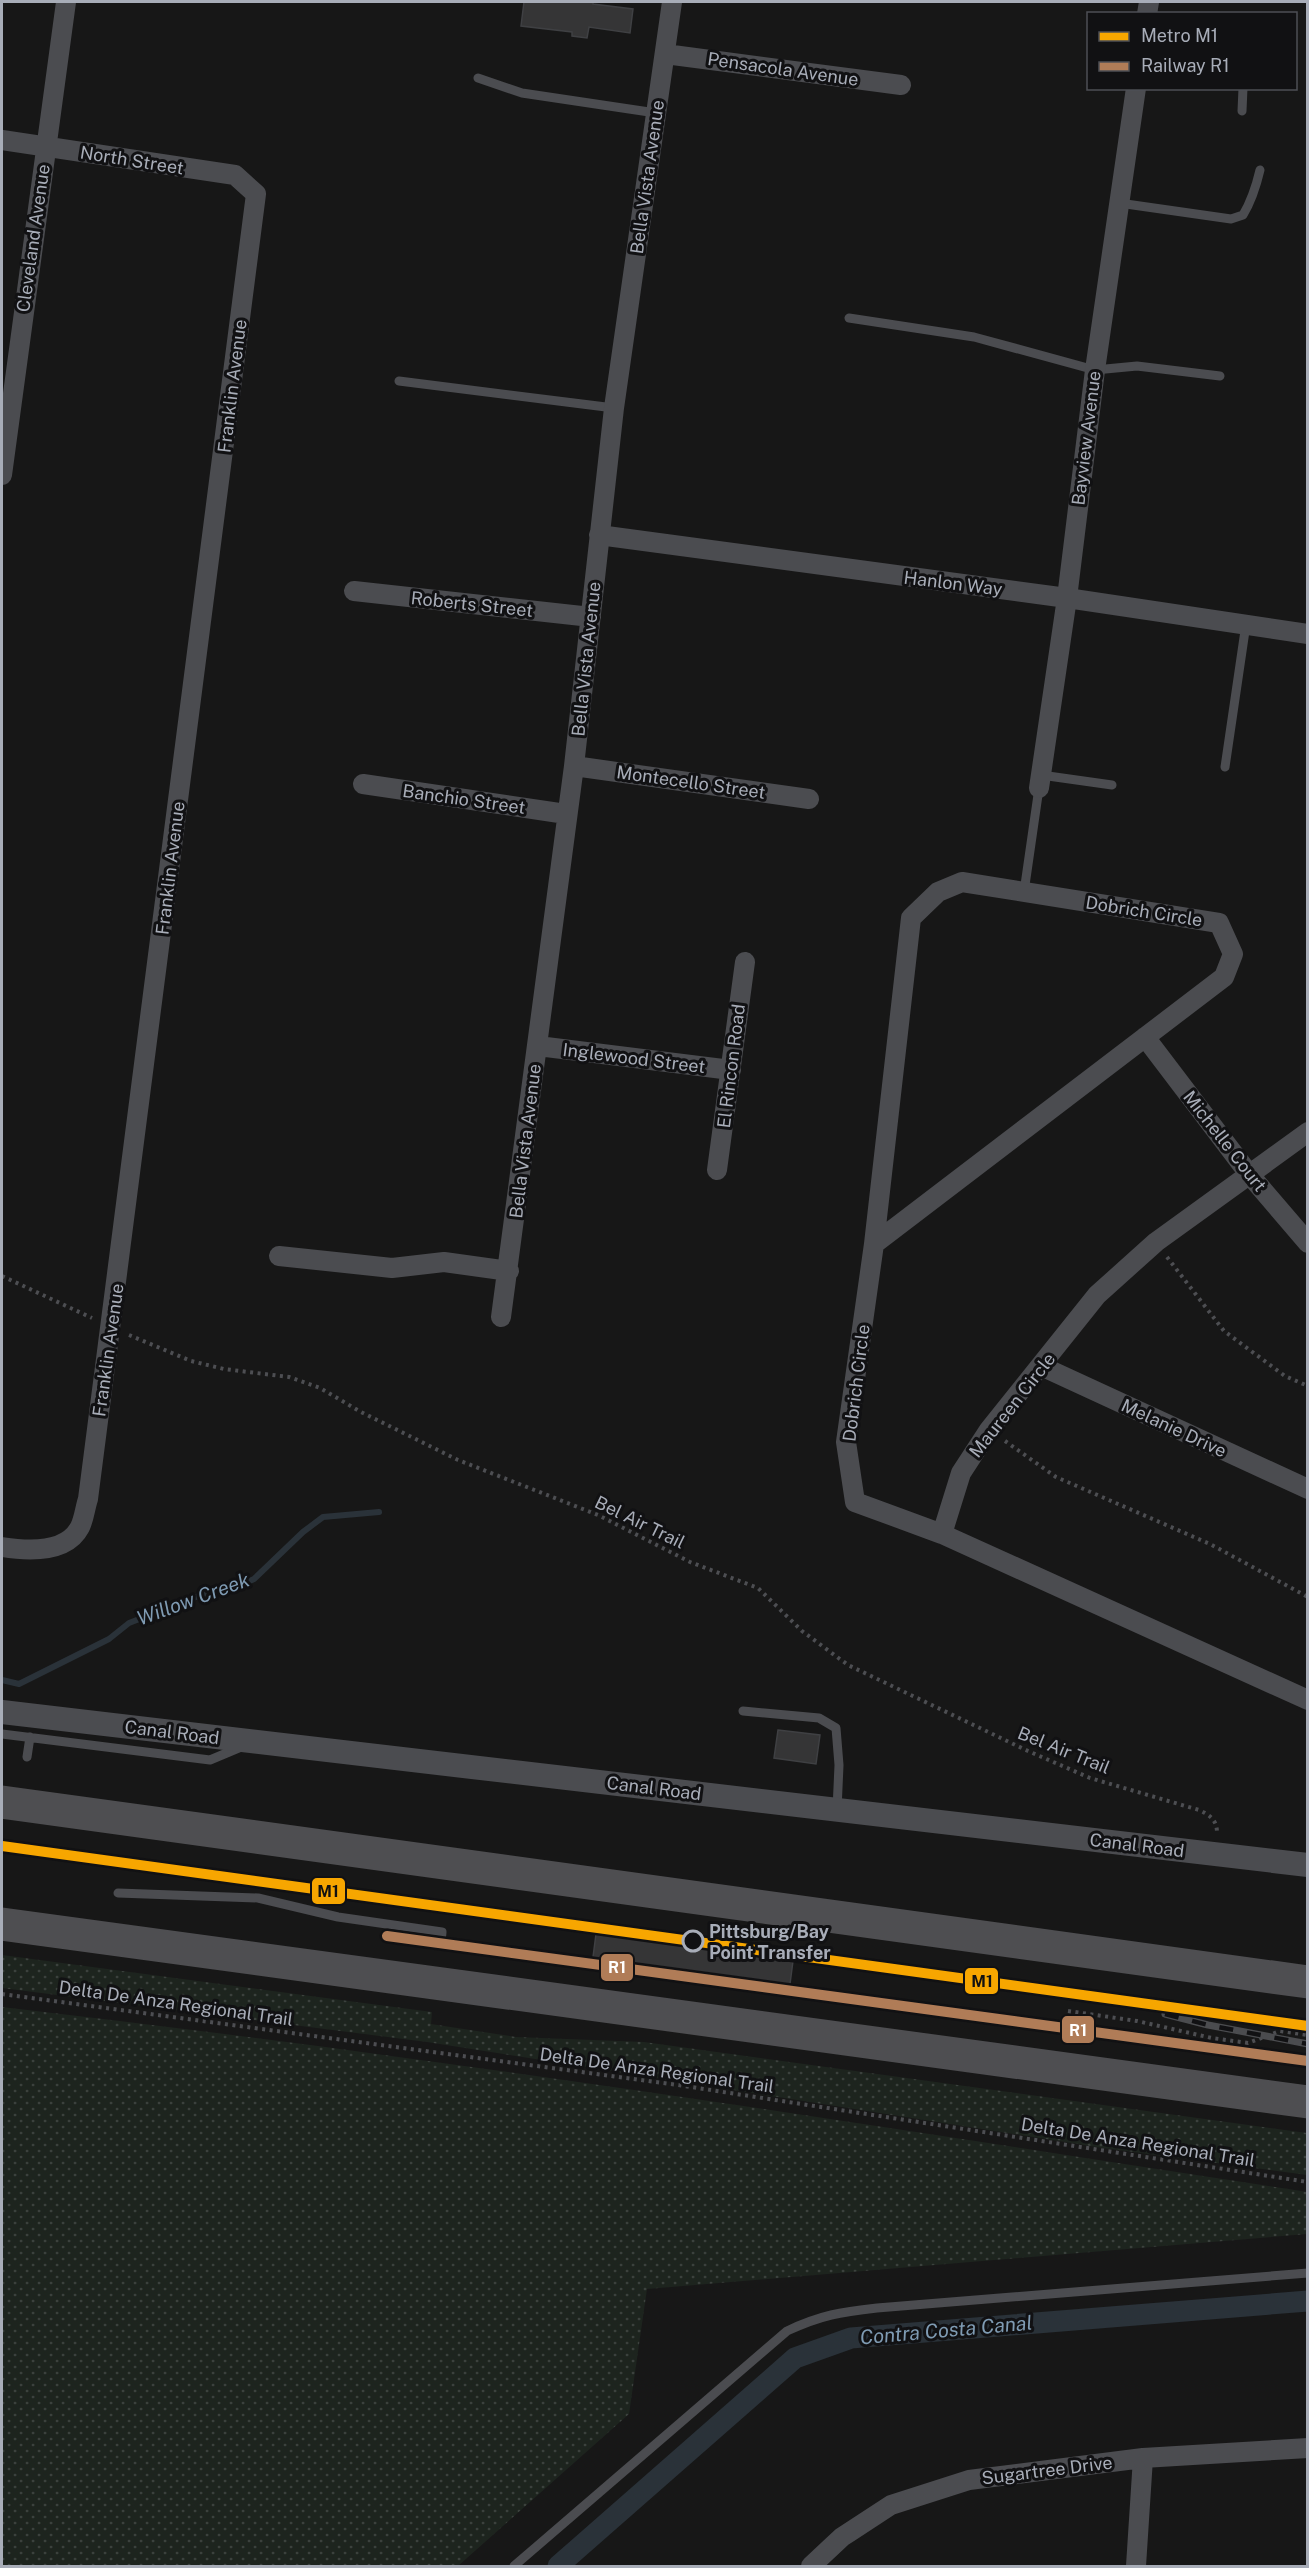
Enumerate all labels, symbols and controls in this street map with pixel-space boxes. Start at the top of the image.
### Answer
legend [1087,12,1297,90]
text: Metro M1 [1141,25,1218,46]
street label: Pensacola Avenue [706,48,860,90]
text: Railway R1 [1141,55,1230,76]
street label: Bella Vista Avenue [626,99,668,255]
street label: North Street [79,141,185,179]
street label: Cleveland Avenue [12,163,54,313]
street label: Franklin Avenue [213,318,251,454]
street label: Bayview Avenue [1067,370,1105,506]
street label: Hanlon Way [902,567,1004,600]
street label: Bella Vista Avenue [567,581,605,737]
street label: Roberts Street [410,587,534,621]
street label: Montecello Street [615,761,767,803]
street label: Banchio Street [401,780,527,818]
street label: Franklin Avenue [151,800,189,936]
street label: Dobrich Circle [1084,891,1204,931]
street label: El Rincon Road [713,1003,749,1129]
street label: Inglewood Street [561,1039,707,1077]
street label: Bella Vista Avenue [505,1063,545,1219]
street label: Michelle Court [1179,1086,1271,1196]
street label: Franklin Avenue [88,1282,128,1418]
street label: Dobrich Circle [838,1323,874,1443]
street label: Maureen Circle [965,1348,1059,1462]
street label: Melanie Drive [1118,1394,1230,1462]
street label: Bel Air Trail [591,1491,689,1553]
water label: Willow Creek [133,1567,253,1630]
street label: Canal Road [124,1716,220,1748]
street label: Bel Air Trail [1015,1722,1113,1778]
street label: Canal Road [606,1772,702,1804]
street label: Canal Road [1089,1829,1185,1861]
line badge: M1 [311,1877,346,1905]
text: M1 [317,1882,339,1901]
place label: Pittsburg/Bay Point Transfer [709,1921,831,1963]
marker: Pittsburg/Bay Point Transfer [682,1930,704,1952]
line badge: R1 [600,1953,634,1982]
text: R1 [608,1958,626,1977]
line badge: M1 [964,1967,999,1995]
text: M1 [971,1972,993,1991]
street label: Delta De Anza Regional Trail [57,1976,295,2030]
line badge: R1 [1061,2015,1095,2044]
text: R1 [1069,2021,1087,2040]
street label: Delta De Anza Regional Trail [538,2043,776,2097]
street label: Delta De Anza Regional Trail [1019,2113,1257,2171]
water label: Contra Costa Canal [859,2311,1033,2349]
street label: Sugartree Drive [980,2452,1114,2488]

